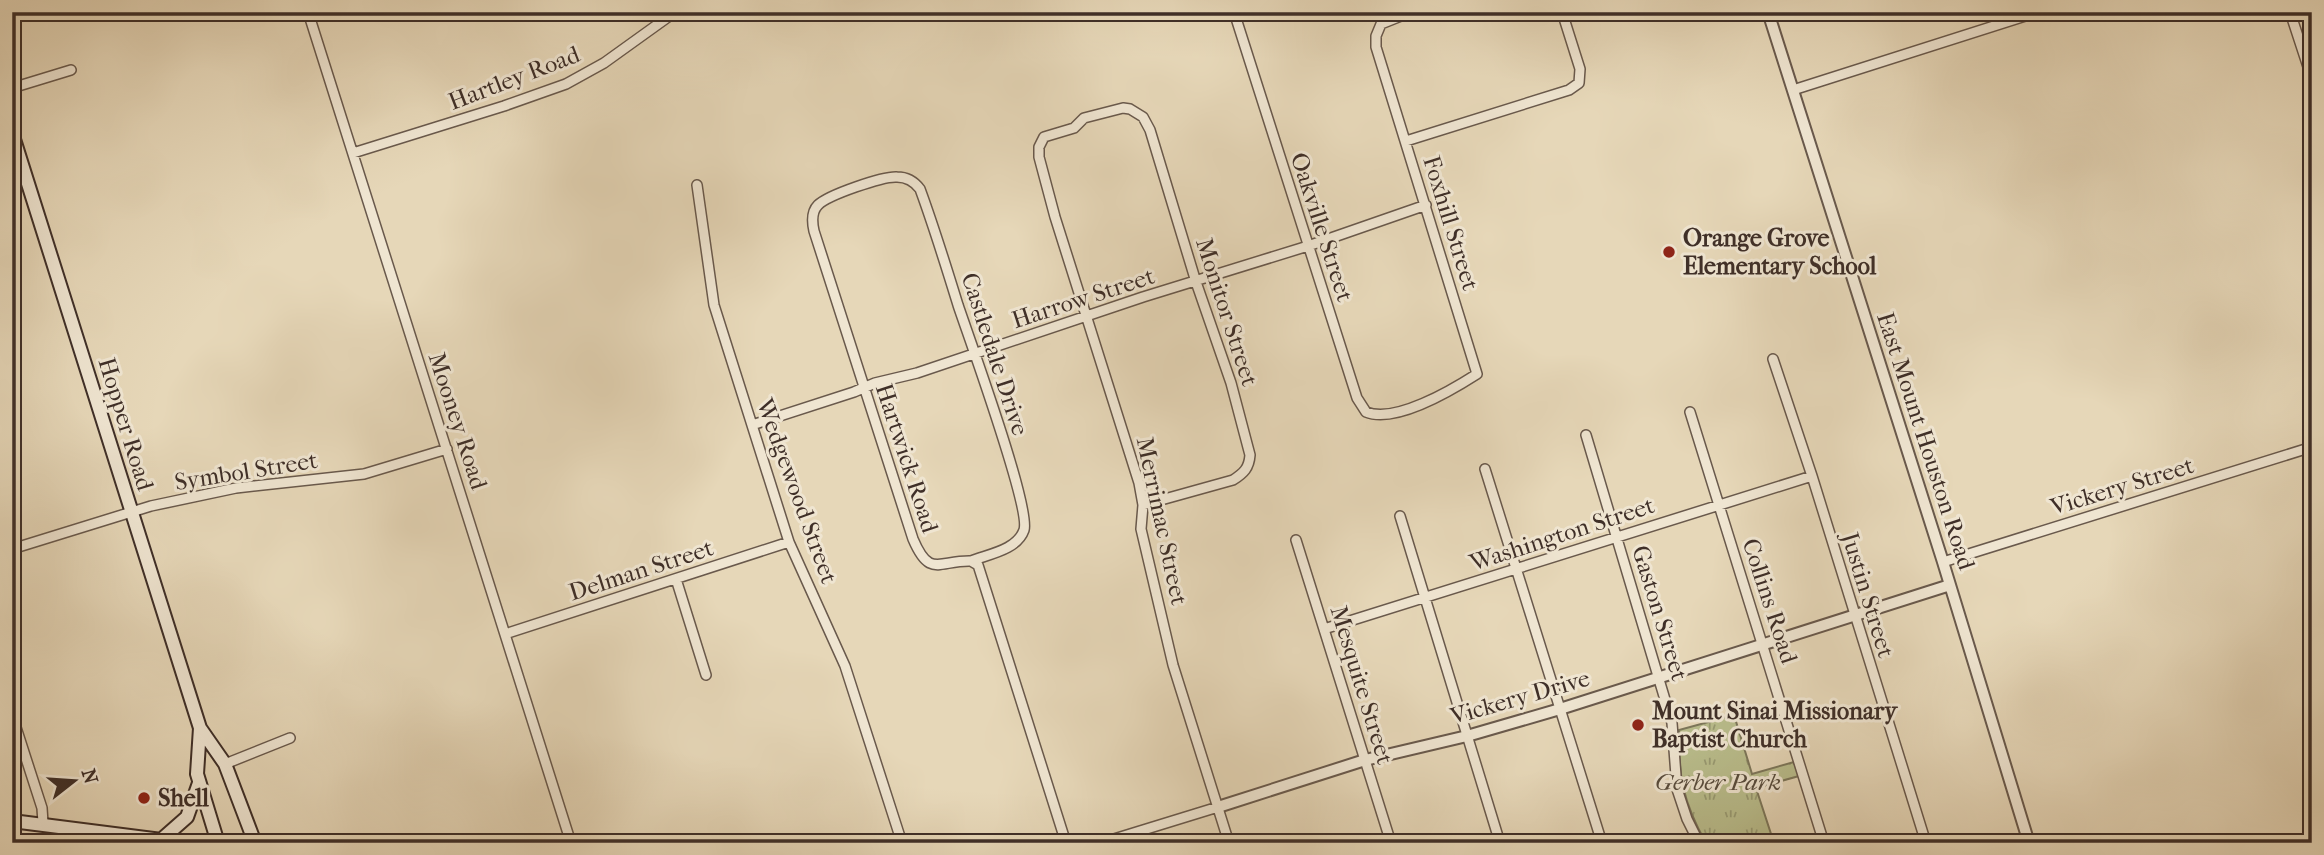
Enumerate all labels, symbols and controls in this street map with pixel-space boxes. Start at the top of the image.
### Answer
street label: Hartley Road [444,40,584,116]
street label: Oakville Street [1285,149,1359,305]
street label: Foxhill Street [1417,152,1485,294]
place label: Orange Grove Elementary School [1683,224,1877,280]
street label: Monitor Street [1190,235,1264,390]
marker: Orange Grove Elementary School [1661,244,1677,260]
street label: Harrow Street [1008,262,1158,334]
street label: Castledale Drive [956,269,1035,439]
street label: East Mount Houston Road [1871,309,1981,574]
street label: Mooney Road [423,349,494,494]
street label: Hopper Road [93,354,160,495]
street label: Hartwick Road [870,380,945,537]
street label: Wedgewood Street [750,394,844,588]
street label: Merrimac Street [1131,434,1194,608]
street label: Symbol Street [173,446,320,496]
street label: Vickery Street [2046,451,2197,521]
street label: Washington Street [1465,491,1658,577]
street label: Justin Street [1835,527,1900,661]
street label: Delman Street [565,533,717,607]
street label: Collins Road [1737,535,1804,668]
street label: Gaston Street [1626,542,1694,684]
street label: Mesquite Street [1325,602,1400,768]
street label: Vickery Drive [1446,664,1593,731]
place label: Mount Sinai Missionary Baptist Church [1652,697,1898,753]
marker: Mount Sinai Missionary Baptist Church [1630,717,1646,733]
north arrow [38,746,108,816]
text: N [77,766,102,787]
park label: Gerber Park [1655,768,1781,796]
place label: Shell [158,784,209,812]
marker: Shell [136,790,152,806]

